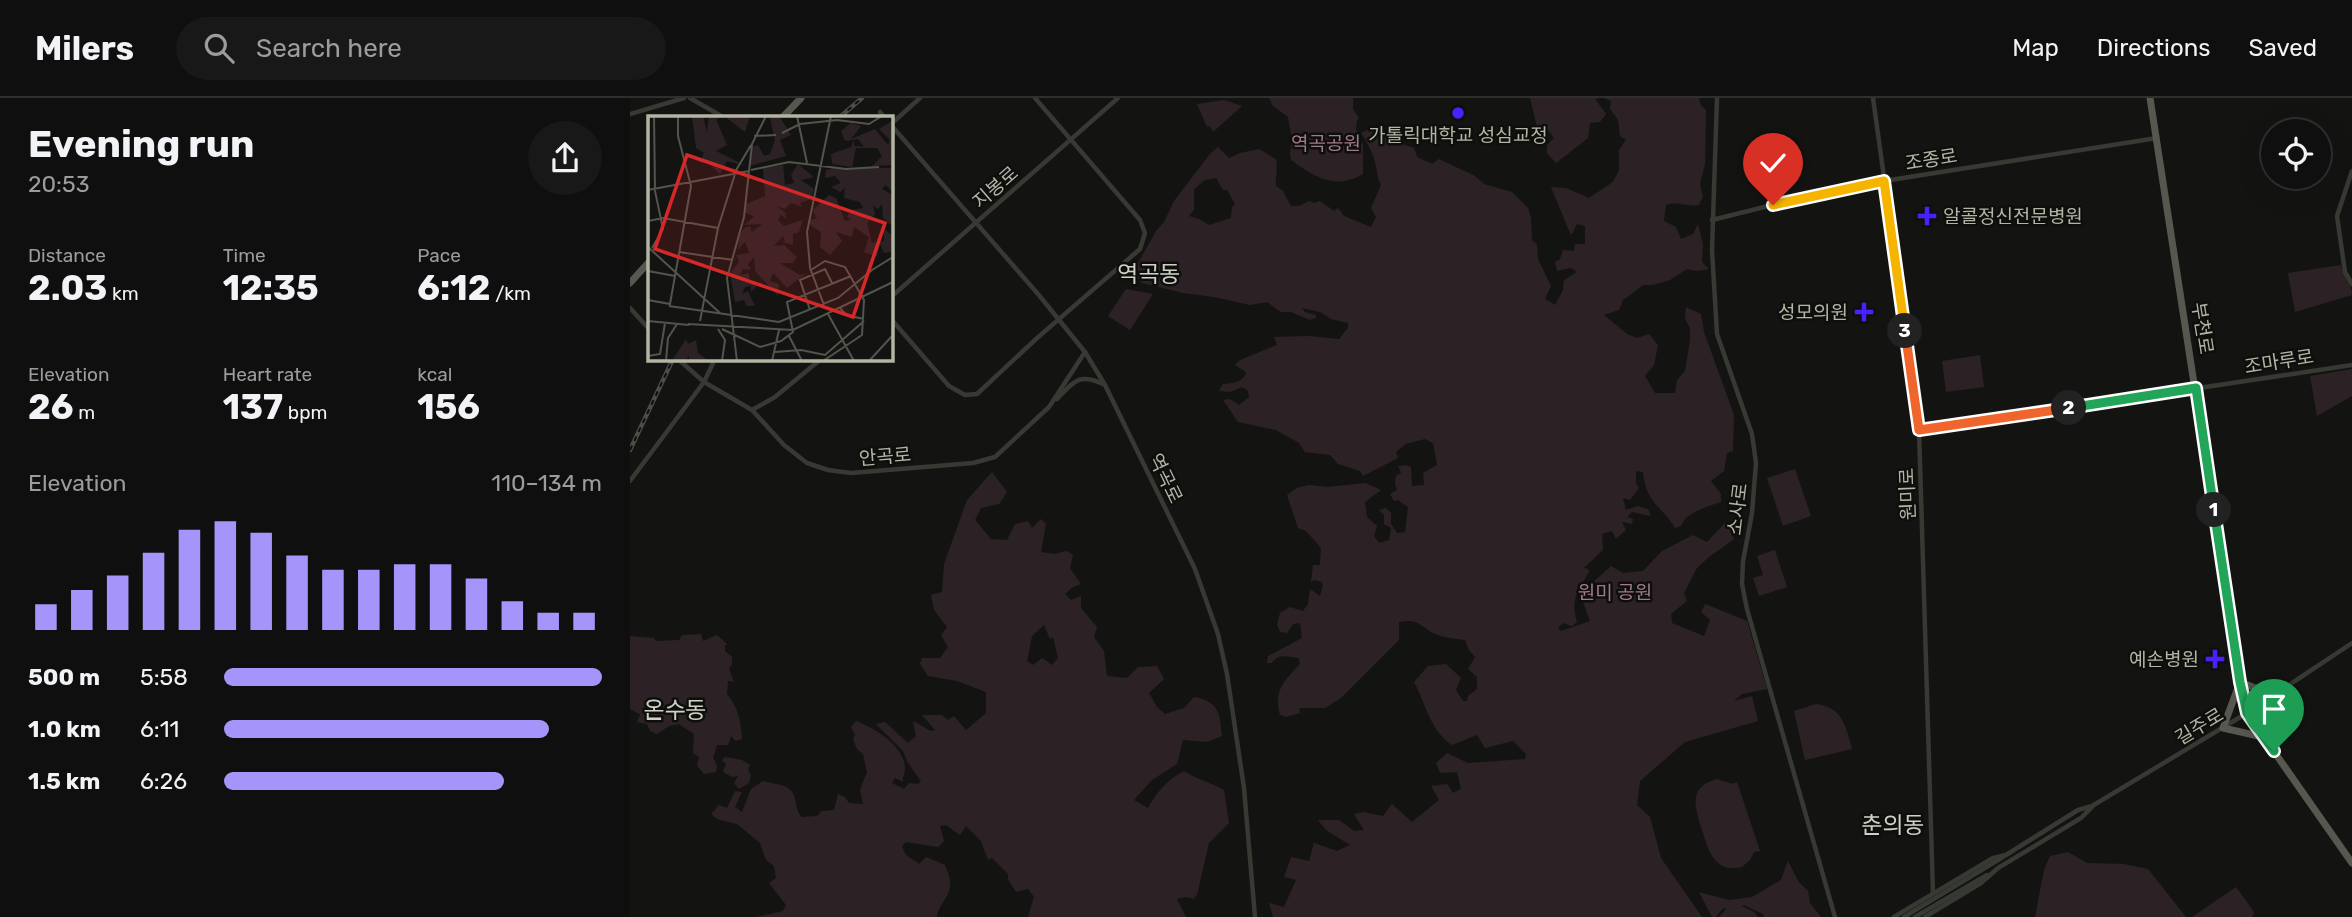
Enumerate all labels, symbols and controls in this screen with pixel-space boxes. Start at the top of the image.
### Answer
search box [176,17,666,80]
text: Milers [35,29,134,68]
icon: search [200,29,238,67]
text: Search here [256,33,402,64]
text: Map [2012,34,2059,62]
text: Directions [2097,34,2210,62]
text: Saved [2248,34,2317,62]
marker: 가톨릭대학교 성심교정 [1450,105,1466,121]
inset map [648,116,892,360]
map controls [2261,119,2331,189]
button: locate [2261,119,2331,189]
text: Evening run [28,121,254,167]
button: share [528,121,602,195]
place label: 가톨릭대학교 성심교정 [1368,124,1548,147]
park label: 역곡공원 [1291,132,1361,155]
pin [1743,133,1803,205]
icon: check [1754,144,1792,182]
street label: 조종로 [1903,144,1959,175]
street label: 지봉로 [968,161,1023,213]
text: 20:53 [28,170,89,198]
place label: 알콜정신전문병원 [1943,205,2083,228]
marker: 알콜정신전문병원 [1917,206,1937,226]
text: Distance [28,244,106,267]
text: Time [223,244,266,267]
text: Pace [417,244,461,267]
district label: 역곡동 [1117,260,1181,288]
text: 2.03 [28,267,107,309]
text: 12:35 [223,267,319,309]
text: 6:12 [417,267,490,309]
text: km [107,282,139,305]
text: /km [490,282,531,305]
street label: 부천로 [2187,300,2218,356]
place label: 성모의원 [1778,301,1848,324]
marker: 성모의원 [1854,302,1874,322]
pin: 3 [1888,314,1922,348]
text: 3 [1898,319,1911,342]
street label: 조마루로 [2243,345,2315,378]
text: Elevation [28,363,109,386]
text: Heart rate [223,363,312,386]
text: kcal [417,363,452,386]
text: 26 [28,386,74,428]
text: 137 [223,386,283,428]
text: 156 [417,386,480,428]
pin: 2 [2052,390,2086,426]
text: 2 [2062,396,2075,419]
text: m [74,401,95,424]
text: bpm [283,401,327,424]
street label: 안곡로 [858,443,912,470]
street label: 역곡로 [1144,450,1187,507]
street label: 원미로 [1895,467,1920,521]
text: Elevation [28,469,127,497]
text: 110–134 m [491,469,602,497]
street label: 소사로 [1723,482,1752,536]
pin: 1 [2196,492,2232,528]
text: 1 [2209,498,2218,521]
park label: 원미 공원 [1578,581,1652,604]
place label: 예손병원 [2129,648,2199,671]
marker: 예손병원 [2205,649,2225,669]
text: 500 m [28,663,100,691]
text: 5:58 [140,663,188,691]
pin [2244,679,2304,751]
icon: arrive [2255,690,2293,728]
district label: 온수동 [643,696,707,724]
street label: 길주로 [2171,703,2228,750]
text: 1.0 km [28,715,101,743]
text: 6:11 [140,715,179,743]
text: 1.5 km [28,767,100,795]
text: 6:26 [140,767,187,795]
district label: 춘의동 [1861,811,1925,839]

